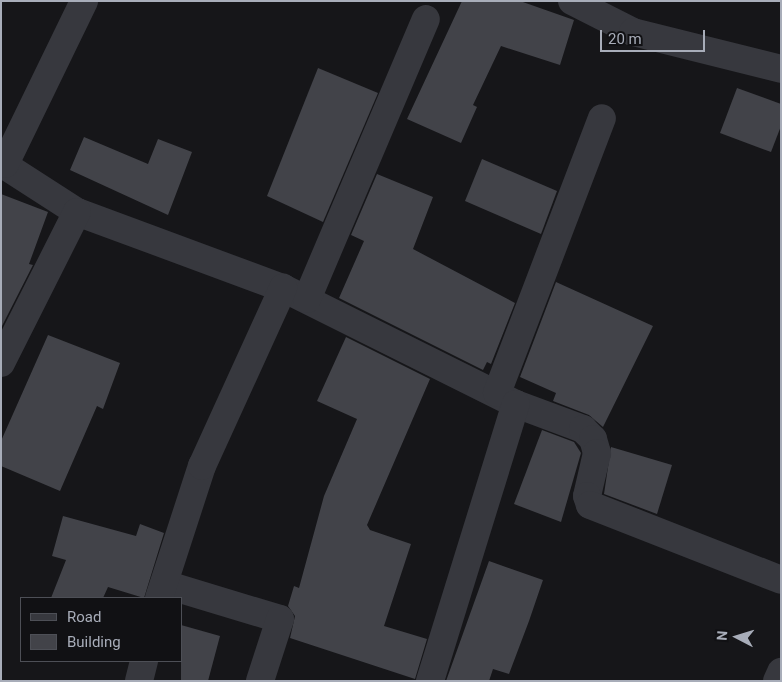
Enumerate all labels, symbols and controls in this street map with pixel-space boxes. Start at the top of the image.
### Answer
scale bar [602,20,707,52]
text: 20 m [608,30,642,48]
legend [20,597,182,662]
text: Road [67,608,101,626]
north arrow [712,612,762,662]
text: N [714,630,730,641]
text: Building [67,633,121,651]

